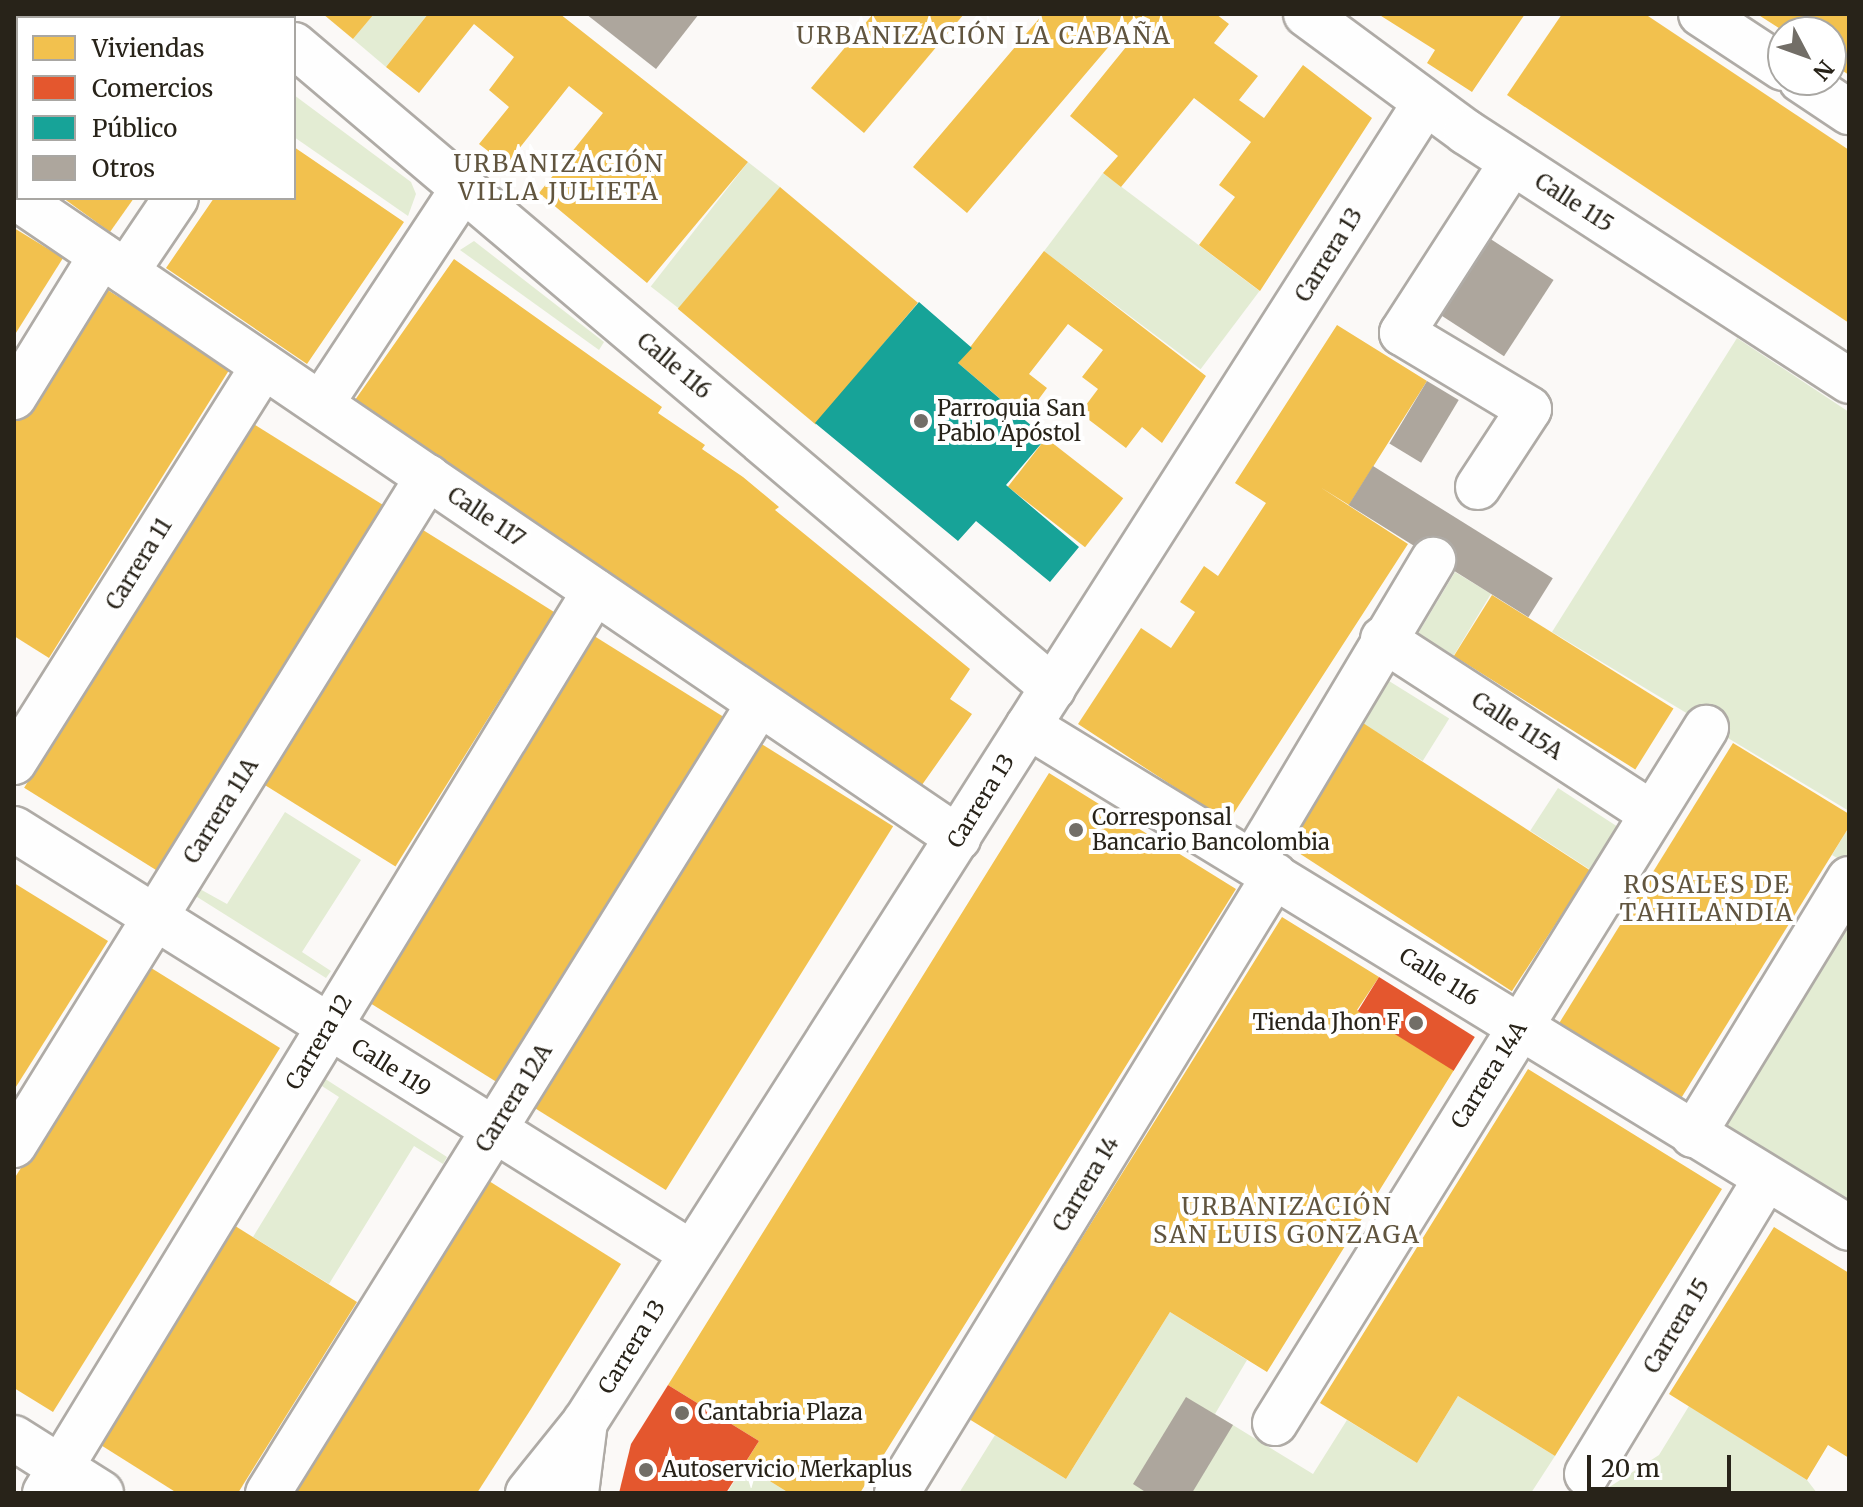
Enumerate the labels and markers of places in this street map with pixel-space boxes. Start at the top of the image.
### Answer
place label: Parroquia San Pablo Apóstol [937,395,1086,446]
marker: Parroquia San Pablo Apóstol [912,412,930,430]
place label: Corresponsal Bancario Bancolombia [1092,804,1330,856]
marker: Corresponsal Bancario Bancolombia [1067,821,1085,839]
place label: Tienda Jhon F [1252,1010,1400,1036]
marker: Tienda Jhon F [1407,1014,1425,1032]
place label: Cantabria Plaza [698,1400,863,1426]
marker: Cantabria Plaza [673,1404,691,1422]
place label: Autoservicio Merkaplus [662,1457,912,1483]
marker: Autoservicio Merkaplus [637,1461,655,1479]

